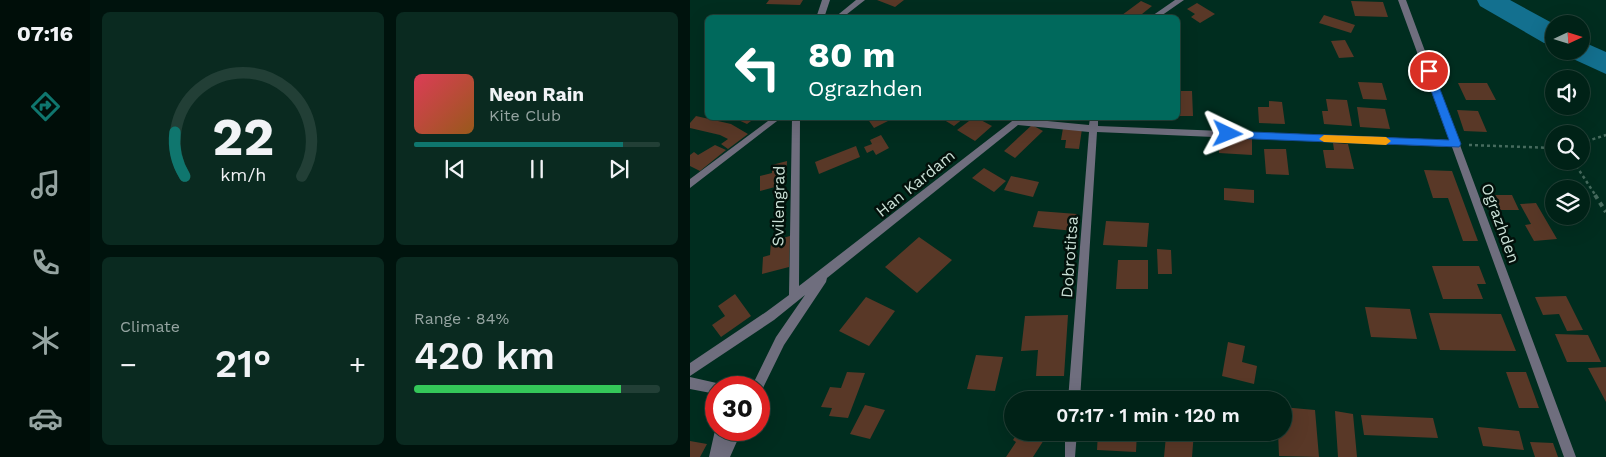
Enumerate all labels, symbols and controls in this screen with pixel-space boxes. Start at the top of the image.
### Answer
north arrow [1545,15,1590,60]
map controls [1545,15,1590,225]
text: 07:16 [17,21,73,46]
text: 80 m [808,34,895,76]
icon: left [725,35,790,100]
pin [1408,50,1450,92]
icon: arrive [1415,57,1443,85]
button: sound [1545,70,1590,115]
text: Ograzhden [808,76,923,101]
text: Neon Rain [489,83,584,106]
icon: directions [28,89,63,124]
text: Kite Club [489,106,561,125]
text: 22 [212,107,274,168]
position arrow [1201,107,1253,159]
button: search [1545,125,1590,170]
street label: Han Kardam [872,146,959,221]
icon: previous [441,155,469,183]
icon: pause [523,155,551,183]
icon: next [605,155,633,183]
text: km/h [220,164,266,185]
street label: Svilengrad [768,166,789,247]
icon: music [28,167,63,202]
button: layers [1545,180,1590,225]
street label: Ograzhden [1477,181,1524,266]
street label: Dobrotitsa [1057,215,1082,299]
icon: phone [28,245,63,280]
text: Range · 84% [414,309,509,328]
text: Climate [120,317,180,336]
icon: climate [28,323,63,358]
text: 420 km [414,334,555,378]
text: 21° [215,342,271,386]
text: − [120,348,137,381]
text: + [349,348,366,381]
speed limit sign: 30 [705,376,770,441]
icon: car [28,401,63,436]
text: 07:17 · 1 min · 120 m [1056,404,1240,427]

